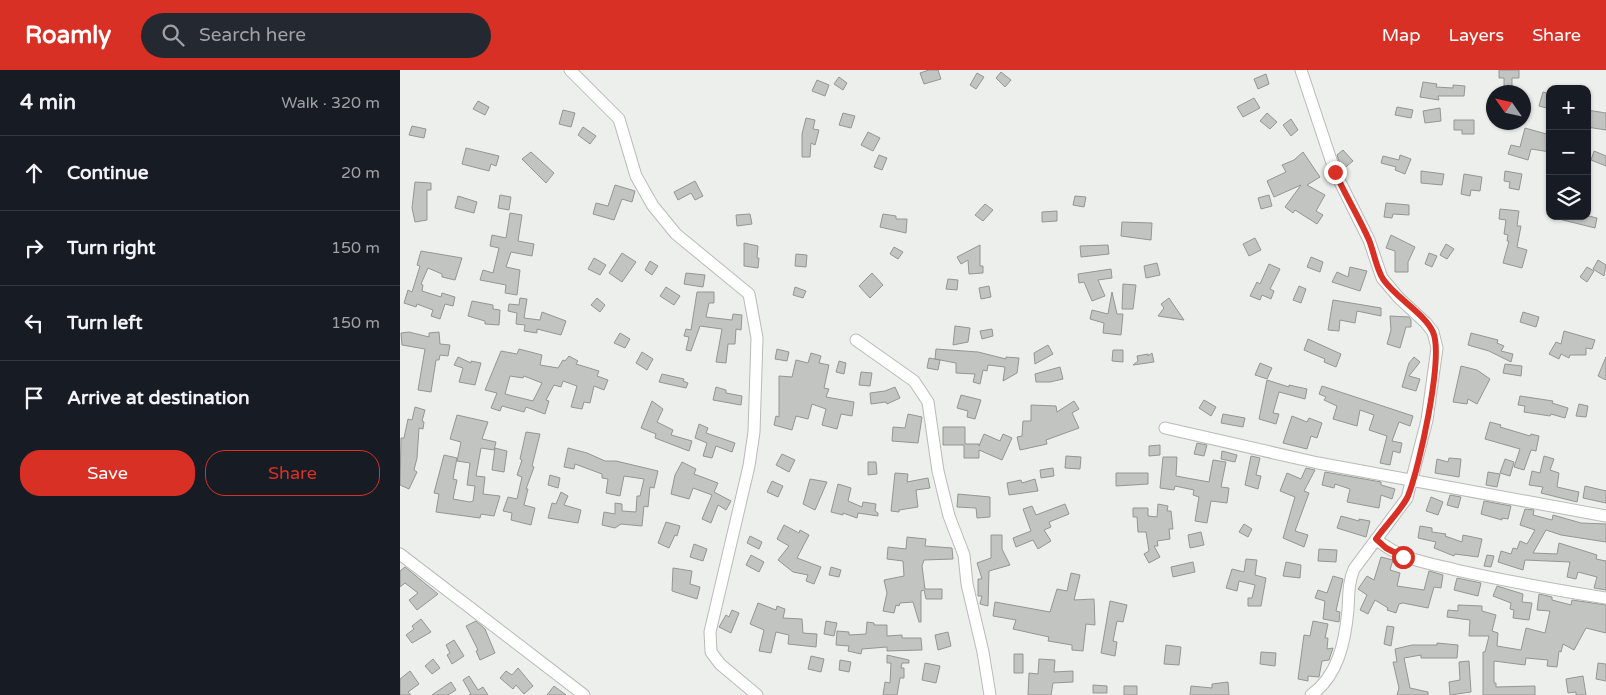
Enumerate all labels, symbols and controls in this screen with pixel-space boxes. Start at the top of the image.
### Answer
search box [141,13,491,58]
text: Roamly [25,21,111,50]
icon: search [159,21,187,49]
text: Search here [199,24,306,46]
text: Map [1382,24,1421,46]
text: Layers [1449,24,1504,46]
text: Share [1532,24,1581,46]
north arrow [1486,85,1531,130]
map controls [1546,85,1591,220]
button: + [1546,85,1591,130]
text: 4 min [20,90,76,115]
text: Walk · 320 m [281,93,380,113]
button: − [1546,130,1591,175]
icon: ahead [20,159,48,187]
route end [1324,161,1347,184]
text: Continue [67,162,149,184]
text: 20 m [341,163,380,183]
button: layers [1546,175,1591,220]
icon: right [20,234,48,262]
text: Turn right [67,237,155,259]
text: 150 m [331,238,380,258]
icon: left [20,309,48,337]
text: Turn left [67,312,143,334]
text: 150 m [331,313,380,333]
icon: arrive [20,384,48,412]
text: Arrive at destination [67,387,250,409]
button: Save [20,450,195,496]
button: Share [205,450,380,496]
route start [1392,546,1415,569]

